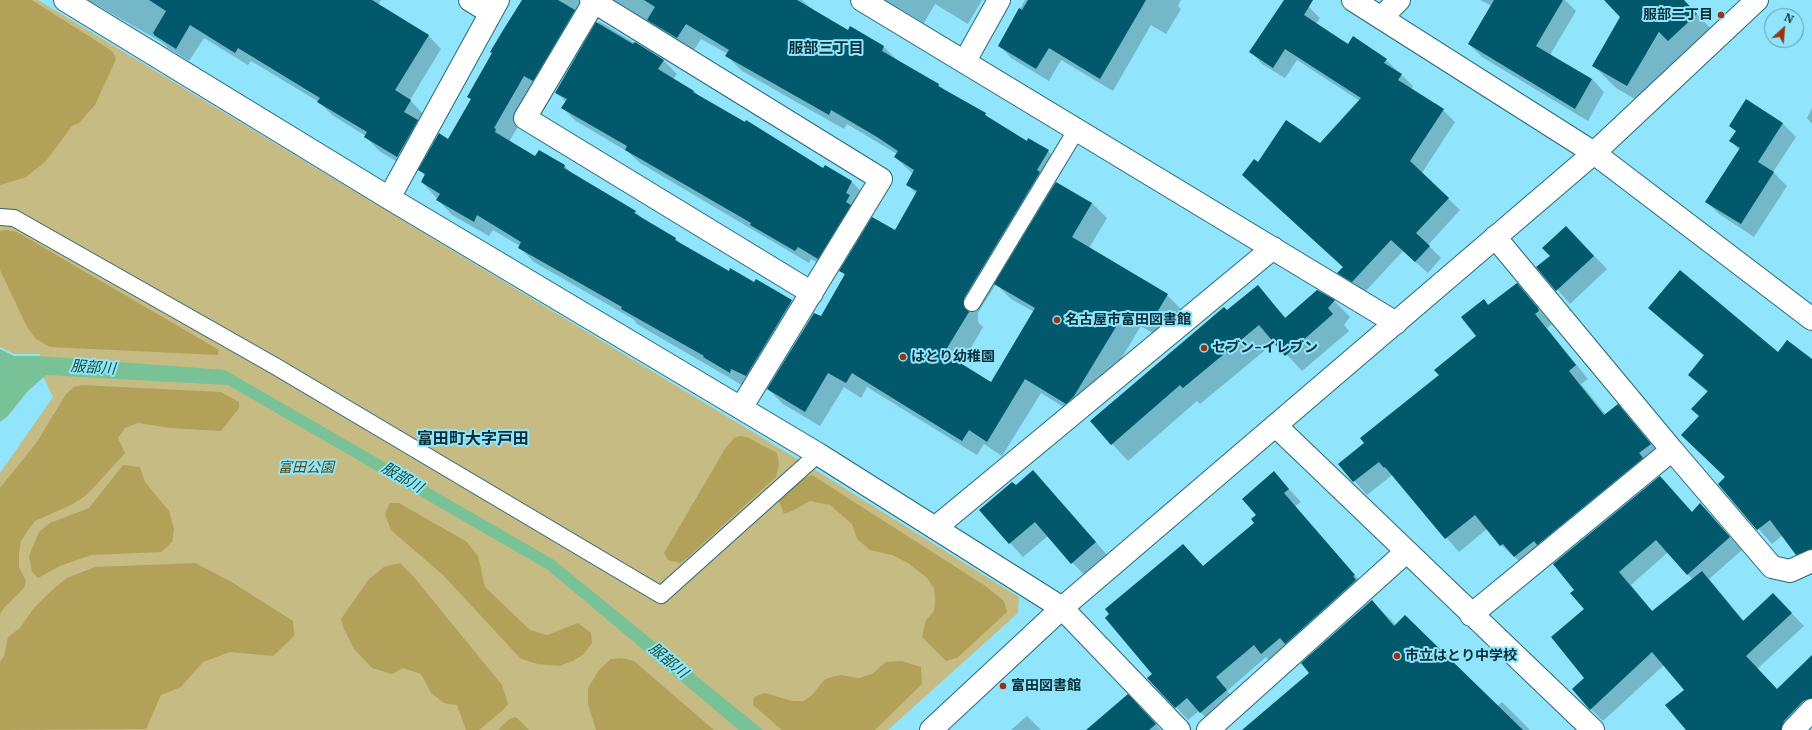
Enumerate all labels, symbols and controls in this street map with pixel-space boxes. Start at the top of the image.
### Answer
place label: 服部二丁目 [1643,7,1713,23]
north arrow [1764,8,1804,48]
marker: 服部二丁目 [1716,10,1726,20]
text: N [1782,10,1796,26]
district label: 服部三丁目 [789,40,863,58]
place label: 名古屋市富田図書館 [1065,312,1191,328]
marker: 名古屋市富田図書館 [1052,315,1062,325]
place label: セブン-イレブン [1212,340,1318,356]
marker: セブン-イレブン [1199,343,1209,353]
place label: はとり幼稚園 [911,349,995,365]
marker: はとり幼稚園 [898,352,908,362]
water label: 服部川 [70,357,116,379]
district label: 富田町大字戸田 [417,429,529,449]
water label: 服部川 [378,459,426,497]
park label: 富田公園 [278,460,334,476]
water label: 服部川 [645,640,691,682]
place label: 市立はとり中学校 [1405,648,1517,664]
marker: 市立はとり中学校 [1392,651,1402,661]
place label: 富田図書館 [1011,678,1081,694]
marker: 富田図書館 [998,681,1008,691]

